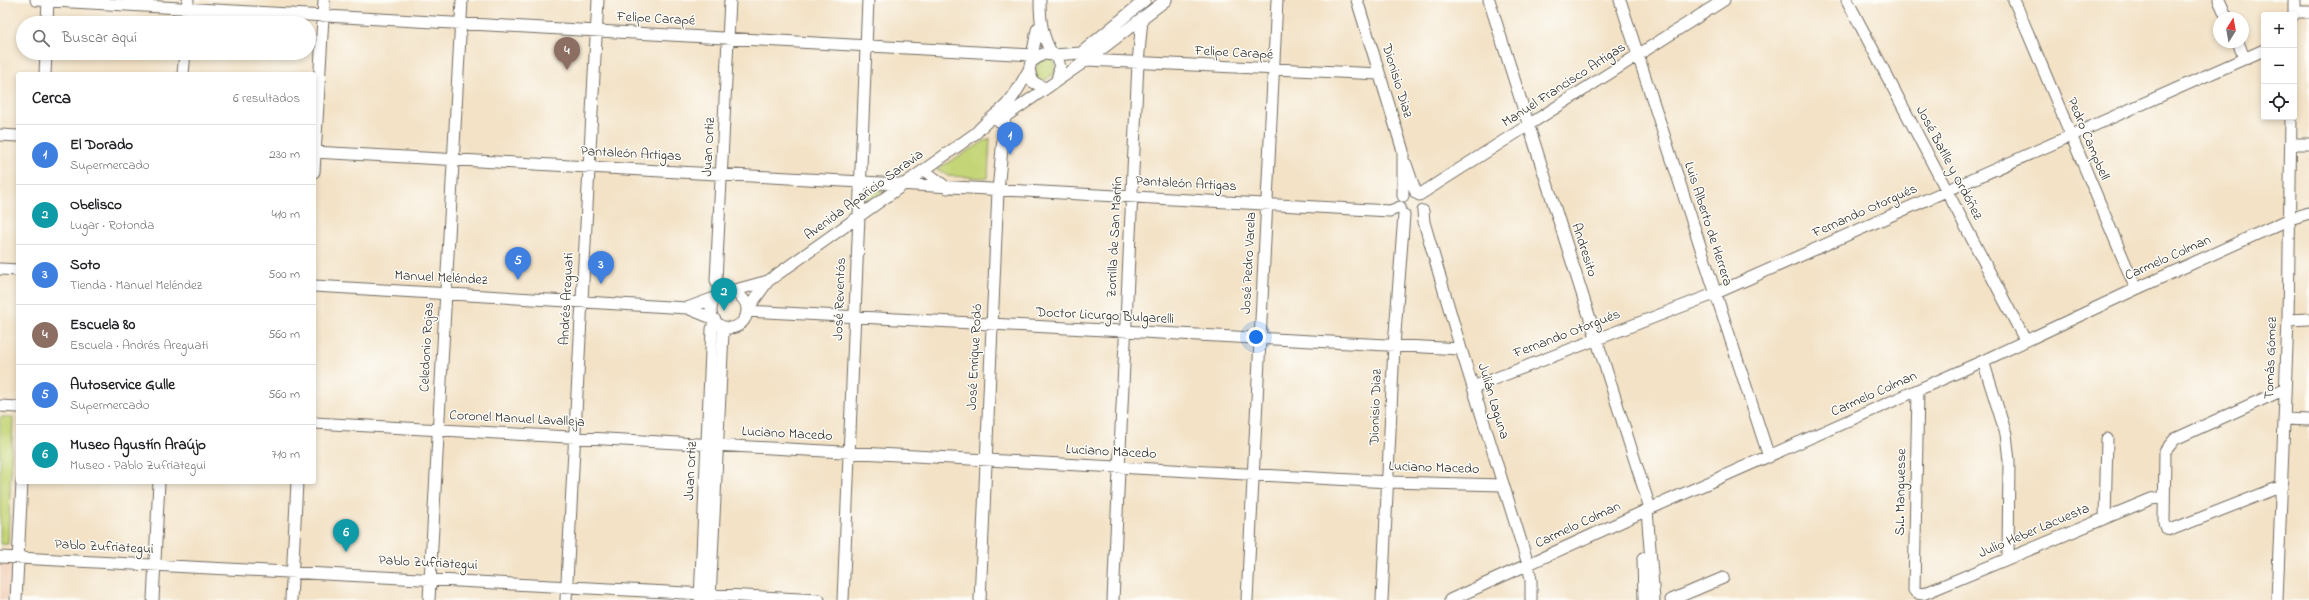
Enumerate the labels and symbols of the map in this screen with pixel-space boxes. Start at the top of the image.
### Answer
street label: Felipe Carapé [615,6,697,32]
north arrow [2213,12,2249,48]
pin: 4 [554,37,580,70]
street label: Manuel Francisco Artigas [1498,37,1631,134]
street label: Felipe Carapé [1193,40,1275,66]
street label: Dionisio Diaz [1376,41,1418,121]
street label: Pedro Campbell [2061,94,2115,184]
street label: José Batlle y Ordóñez [1909,102,1988,224]
street label: Juan Ortiz [697,117,721,177]
pin: 1 [997,122,1023,155]
street label: Pantaleón Artigas [580,141,682,168]
street label: Avenida Aparicio Saravia [800,144,928,246]
street label: Luis Alberto de Herrera [1678,159,1738,289]
street label: Pantaleón Artigas [1135,171,1237,198]
street label: Zorrilla de San Martín [1101,176,1129,298]
street label: Fernando Otorgués [1808,178,1921,245]
street label: José Pedro Varela [1236,211,1262,315]
street label: Andresito [1565,220,1603,280]
street label: Carmelo Colman [2122,230,2214,286]
pin: 5 [505,247,531,280]
pin: 3 [588,251,614,284]
street label: Andrés Areguati [554,252,581,346]
street label: José Reventós [828,257,852,341]
street label: Manuel Meléndez [394,265,488,291]
pin: 2 [711,278,737,311]
street label: Celedonio Rojas [414,301,440,393]
street label: Doctor Licurgo Bulgarelli [1034,302,1175,331]
street label: José Enrique Rodó [962,303,988,411]
street label: Fernando Otorgués [1510,304,1624,365]
street label: Tomás Gómez [2259,316,2283,400]
your location [1246,327,1266,347]
street label: Julián Laguna [1471,360,1515,442]
street label: Carmelo Colman [1828,366,1920,422]
street label: Dionisio Diaz [1364,368,1388,446]
street label: Coronel Manuel Lavalleja [449,405,585,433]
street label: Luciano Macedo [741,421,833,447]
street label: Luciano Macedo [1065,439,1157,465]
street label: Juan Ortiz [679,441,703,501]
street label: S.L. Manguesse [1890,447,1913,536]
street label: Luciano Macedo [1388,456,1480,480]
street label: Carmelo Colman [1532,496,1624,554]
street label: Julio Heber Lacuesta [1975,498,2093,564]
pin: 6 [333,519,359,552]
street label: Pablo Zufriategui [54,534,154,561]
street label: Pablo Zufriategui [378,550,478,577]

